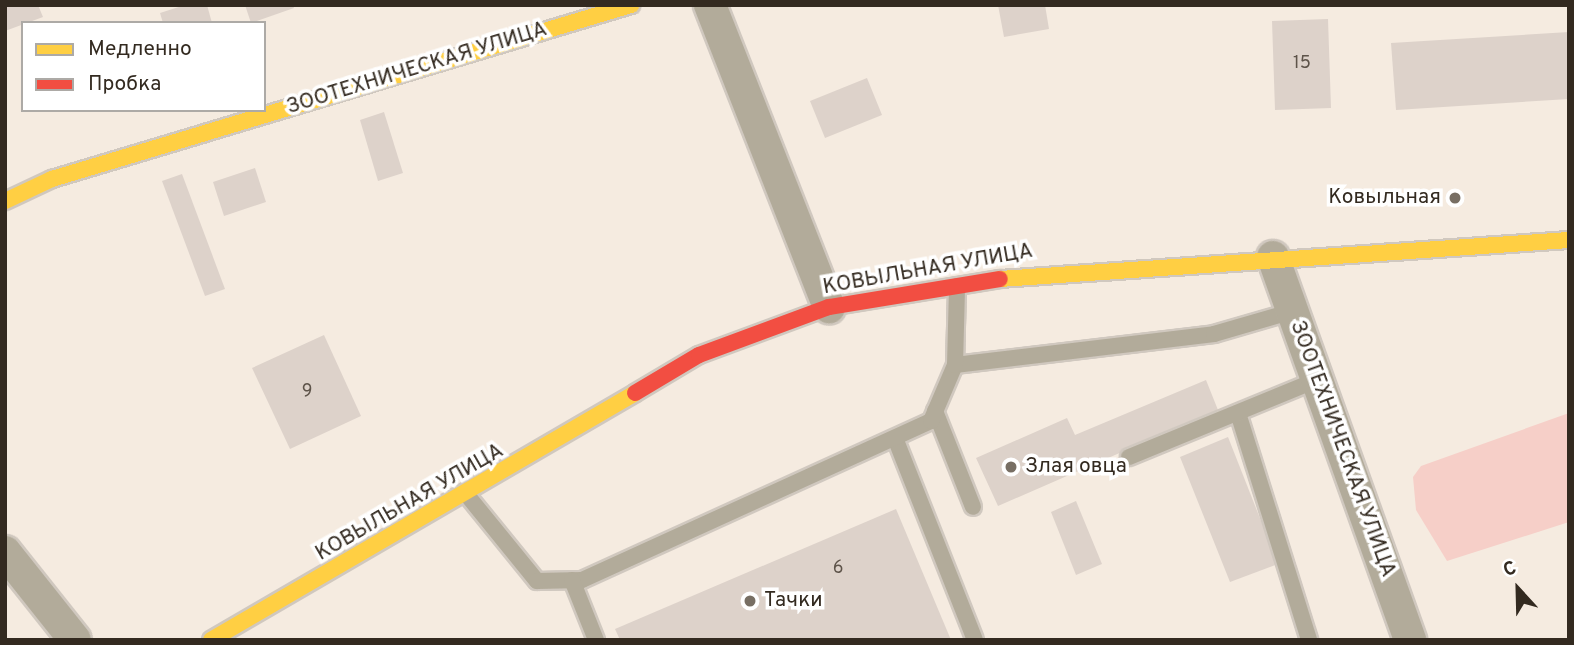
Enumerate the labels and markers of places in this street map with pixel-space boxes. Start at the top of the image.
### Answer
place label: Ковыльная [1328,185,1441,211]
marker: Ковыльная [1447,190,1463,206]
place label: Злая овца [1025,454,1127,480]
marker: Злая овца [1003,459,1019,475]
place label: Тачки [764,588,823,614]
marker: Тачки [742,593,758,609]

